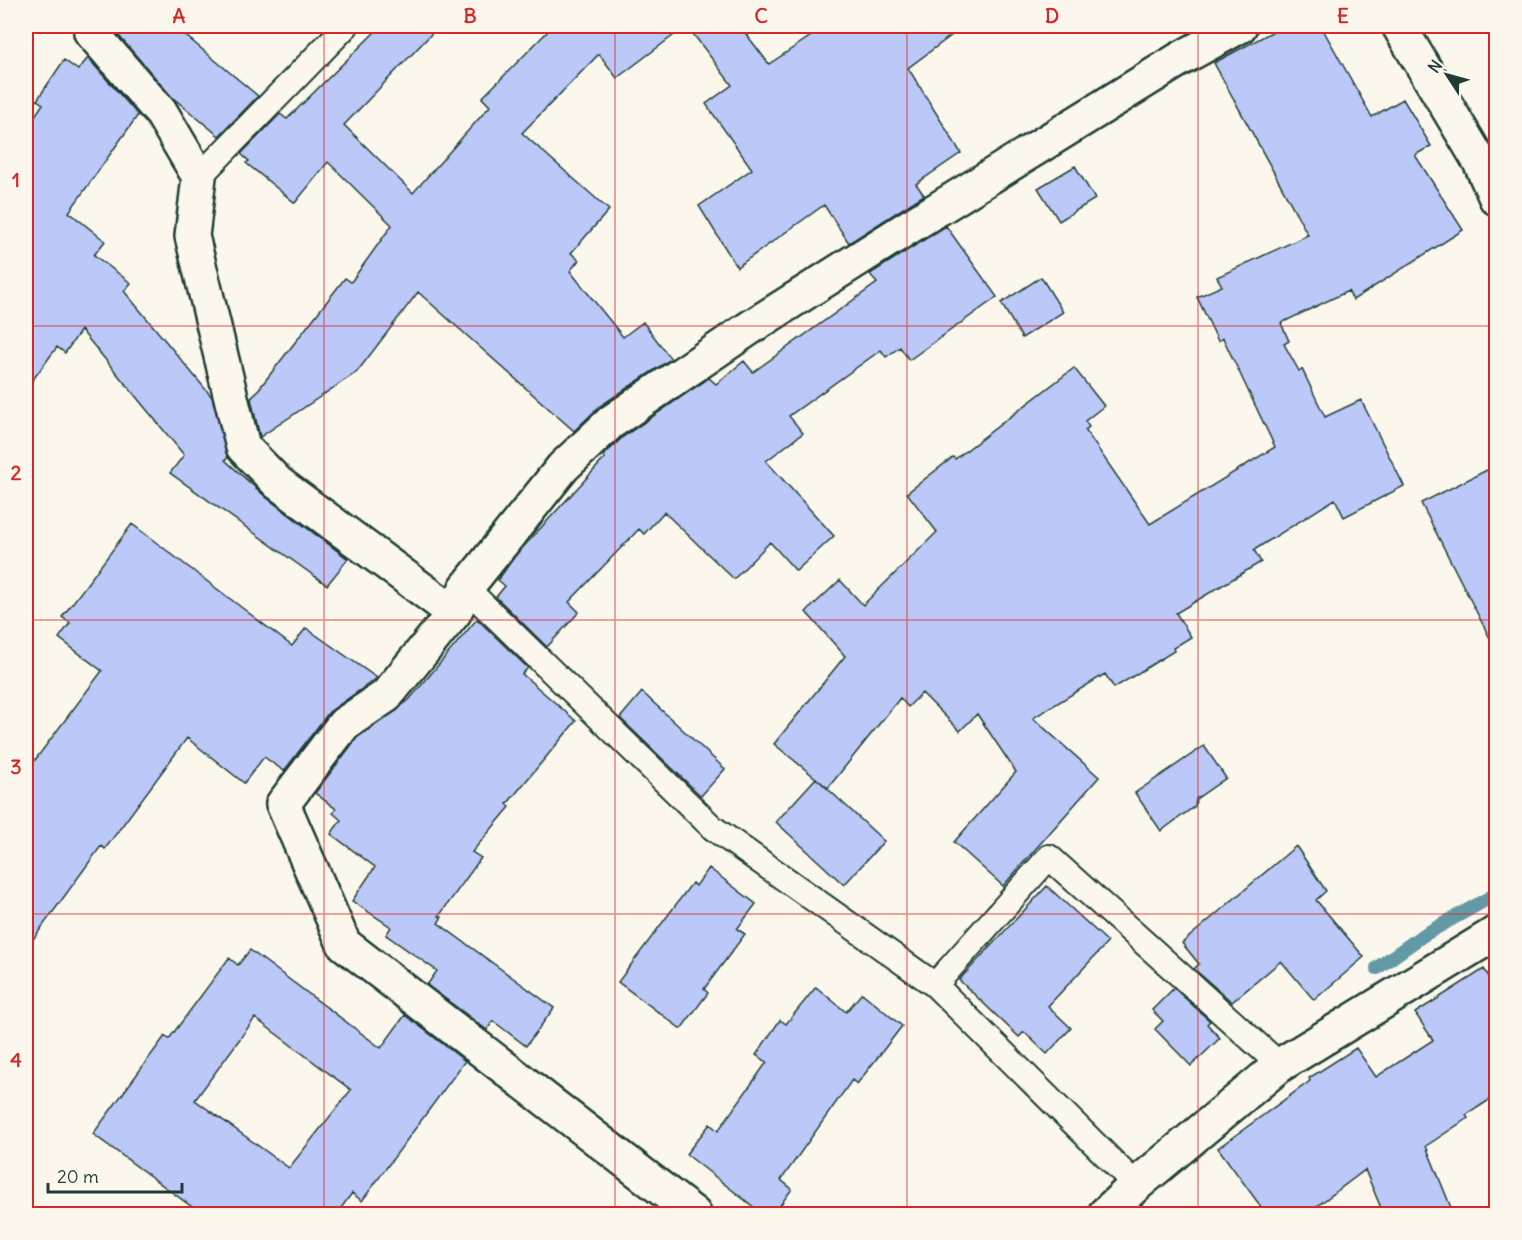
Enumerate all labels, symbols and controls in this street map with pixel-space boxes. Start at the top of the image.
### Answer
text: A [173,3,186,28]
text: B [463,3,477,28]
text: C [754,3,768,28]
text: D [1045,3,1059,28]
text: E [1337,3,1349,28]
north arrow [1417,45,1477,105]
text: N [1424,56,1446,77]
text: 1 [12,167,20,192]
text: 2 [11,460,22,485]
text: 3 [10,754,22,779]
text: 4 [10,1047,22,1072]
scale bar [48,1156,182,1194]
text: 20 m [57,1165,99,1188]

